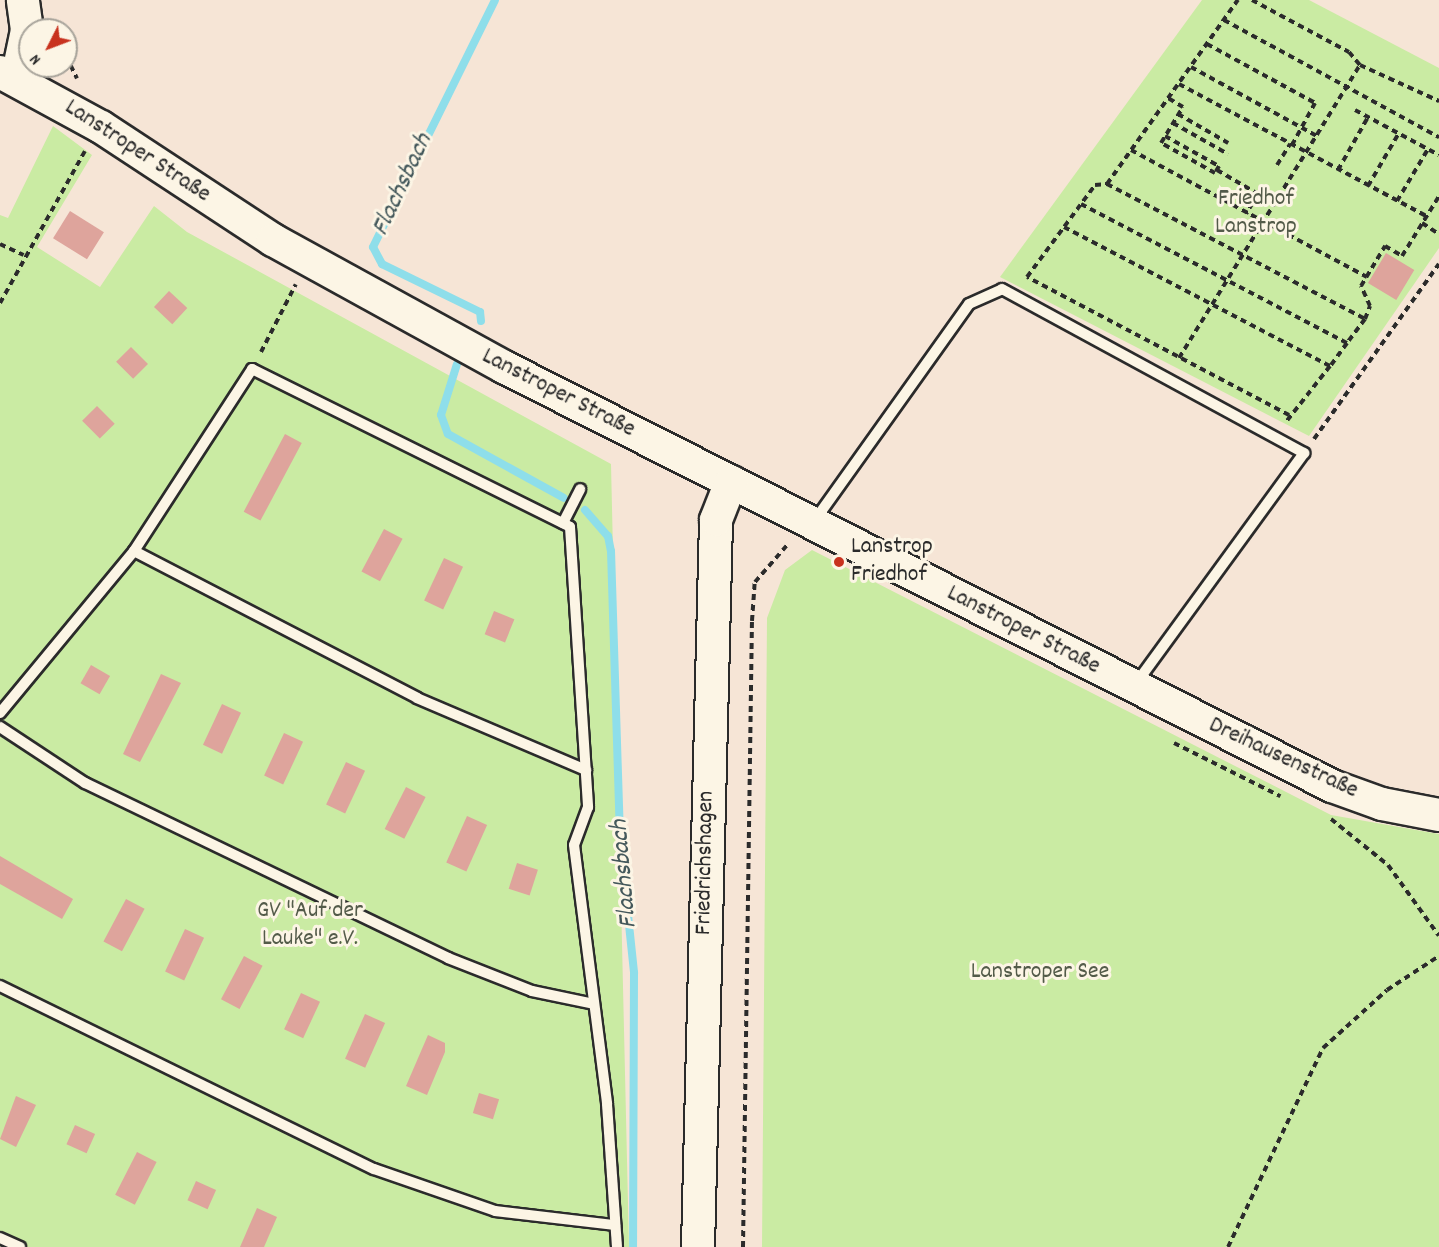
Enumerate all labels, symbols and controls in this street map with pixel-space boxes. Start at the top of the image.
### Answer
north arrow [18,18,78,78]
text: N [25,48,47,70]
street label: Lanstroper Straße [59,94,215,210]
water label: Flachsbach [366,129,440,241]
park label: Friedhof Lanstrop [1215,186,1297,242]
street label: Lanstroper Straße [476,343,640,445]
place label: Lanstrop Friedhof [851,534,933,590]
marker: Lanstrop Friedhof [832,555,846,569]
street label: Lanstroper Straße [941,580,1105,682]
street label: Dreihausenstraße [1204,712,1362,806]
street label: Friedrichshagen [690,791,722,935]
water label: Flachsbach [605,818,645,930]
park label: GV "Auf der Lauke" e.V. [257,898,363,954]
park label: Lanstroper See [971,959,1109,987]

